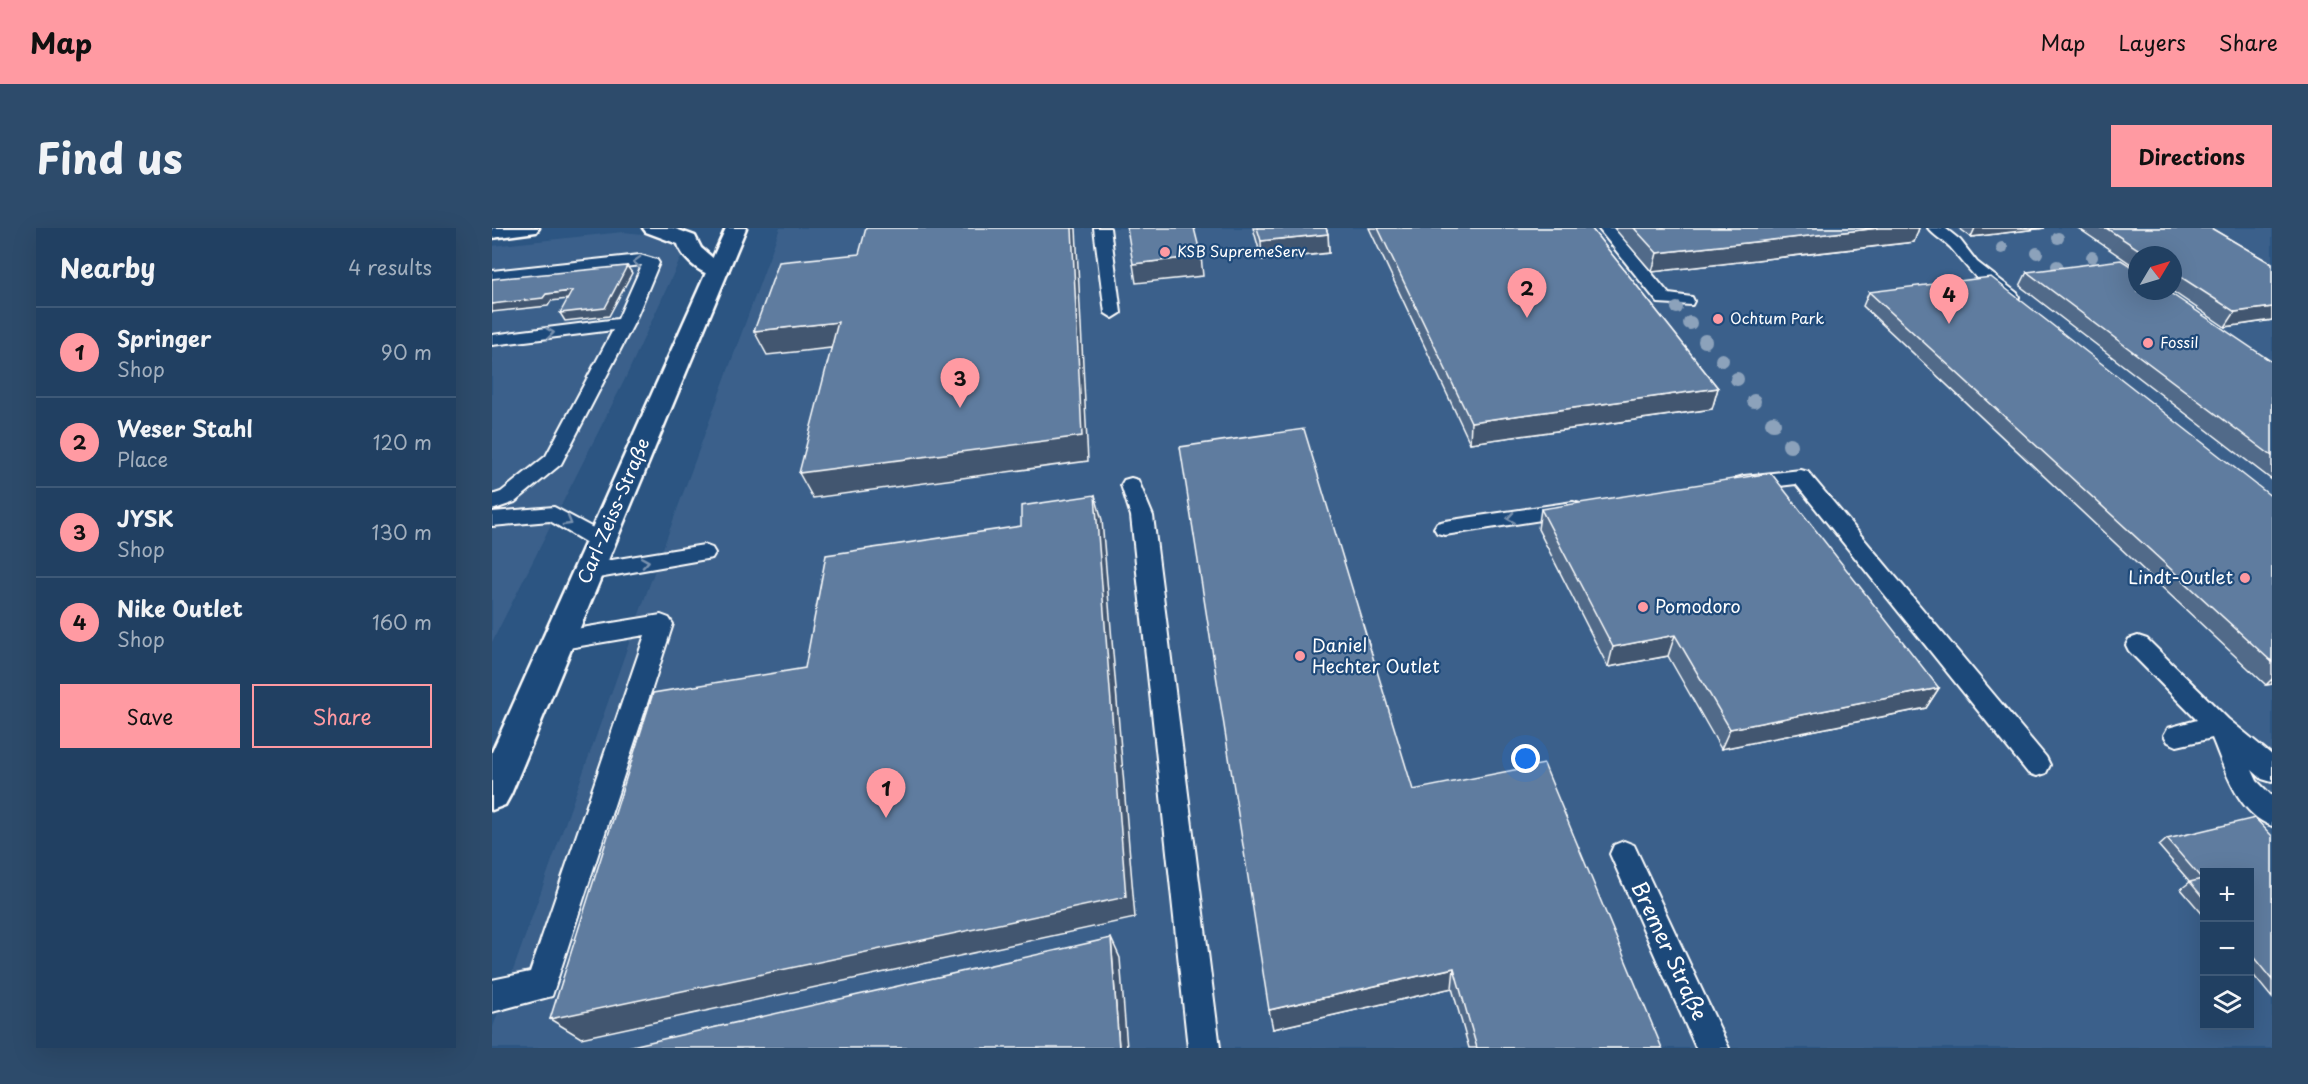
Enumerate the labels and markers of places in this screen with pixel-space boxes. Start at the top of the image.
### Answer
place label: KSB SupremeServ [1177,239,1306,262]
marker: KSB SupremeServ [1158,245,1172,259]
pin: 2 [1508,268,1546,318]
pin: 4 [1930,274,1968,324]
place label: Ochtum Park [1730,306,1824,329]
marker: Ochtum Park [1711,312,1725,326]
place label: Fossil [2160,330,2199,353]
marker: Fossil [2141,336,2155,350]
pin: 3 [940,358,980,408]
place label: Lindt-Outlet [2128,563,2233,590]
marker: Lindt-Outlet [2238,571,2252,585]
place label: Pomodoro [1655,592,1741,619]
marker: Pomodoro [1636,600,1650,614]
place label: Daniel Hechter Outlet [1312,631,1440,679]
marker: Daniel Hechter Outlet [1293,649,1307,663]
pin: 1 [866,768,906,818]

